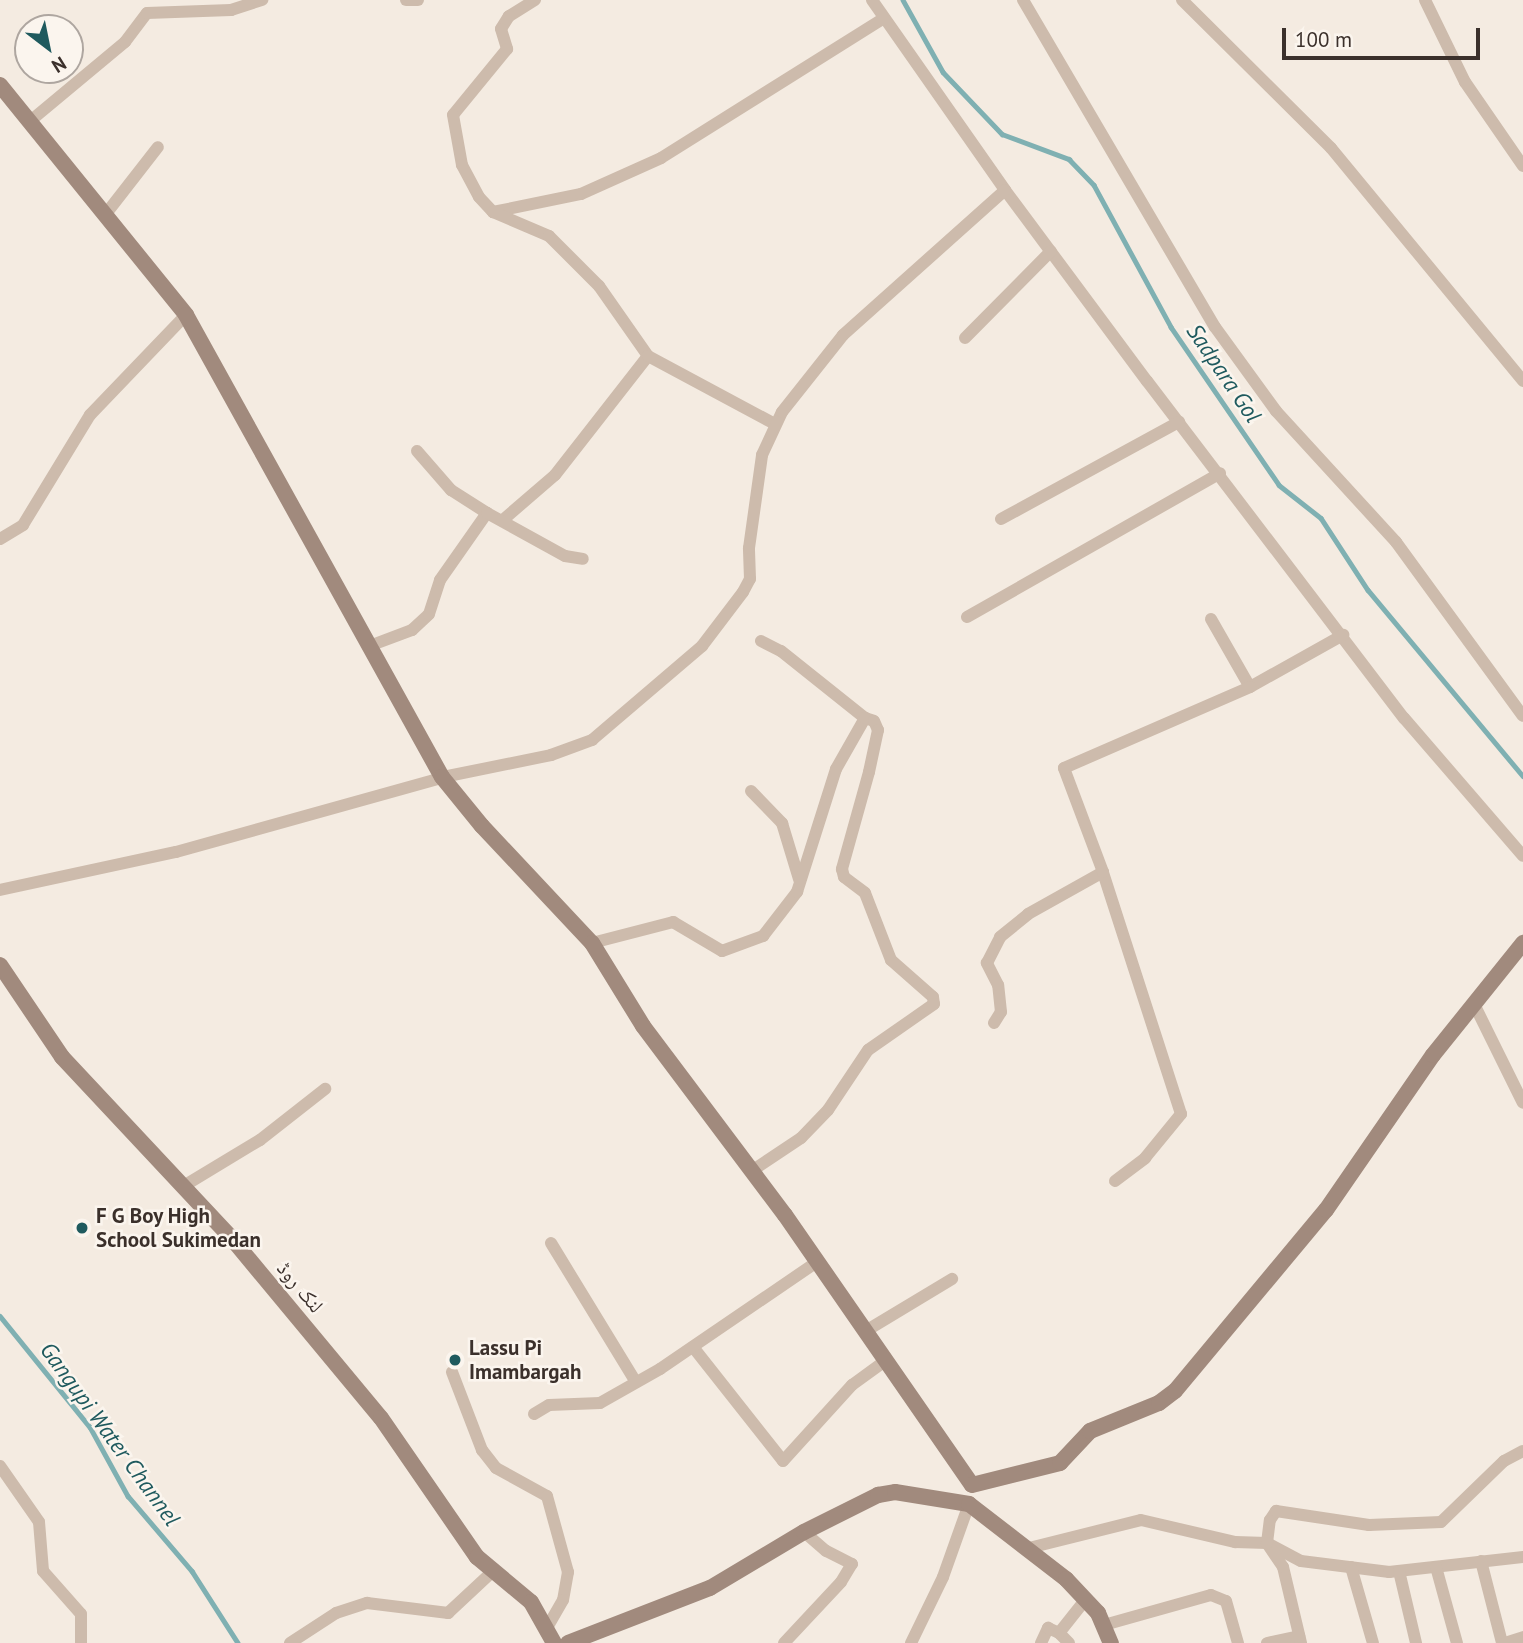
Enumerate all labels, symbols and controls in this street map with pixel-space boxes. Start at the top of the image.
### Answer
north arrow [14,14,84,84]
scale bar [1285,14,1483,58]
text: 100 m [1295,26,1352,53]
text: N [47,52,71,79]
water label: Sadpara Gol [1181,318,1267,428]
place label: F G Boy High School Sukimedan [96,1203,261,1253]
marker: F G Boy High School Sukimedan [74,1220,90,1236]
street label: لنک روڈ [271,1256,329,1318]
place label: Lassu Pi Imambargah [469,1335,581,1385]
water label: Gangupi Water Channel [34,1337,186,1531]
marker: Lassu Pi Imambargah [447,1352,463,1368]

